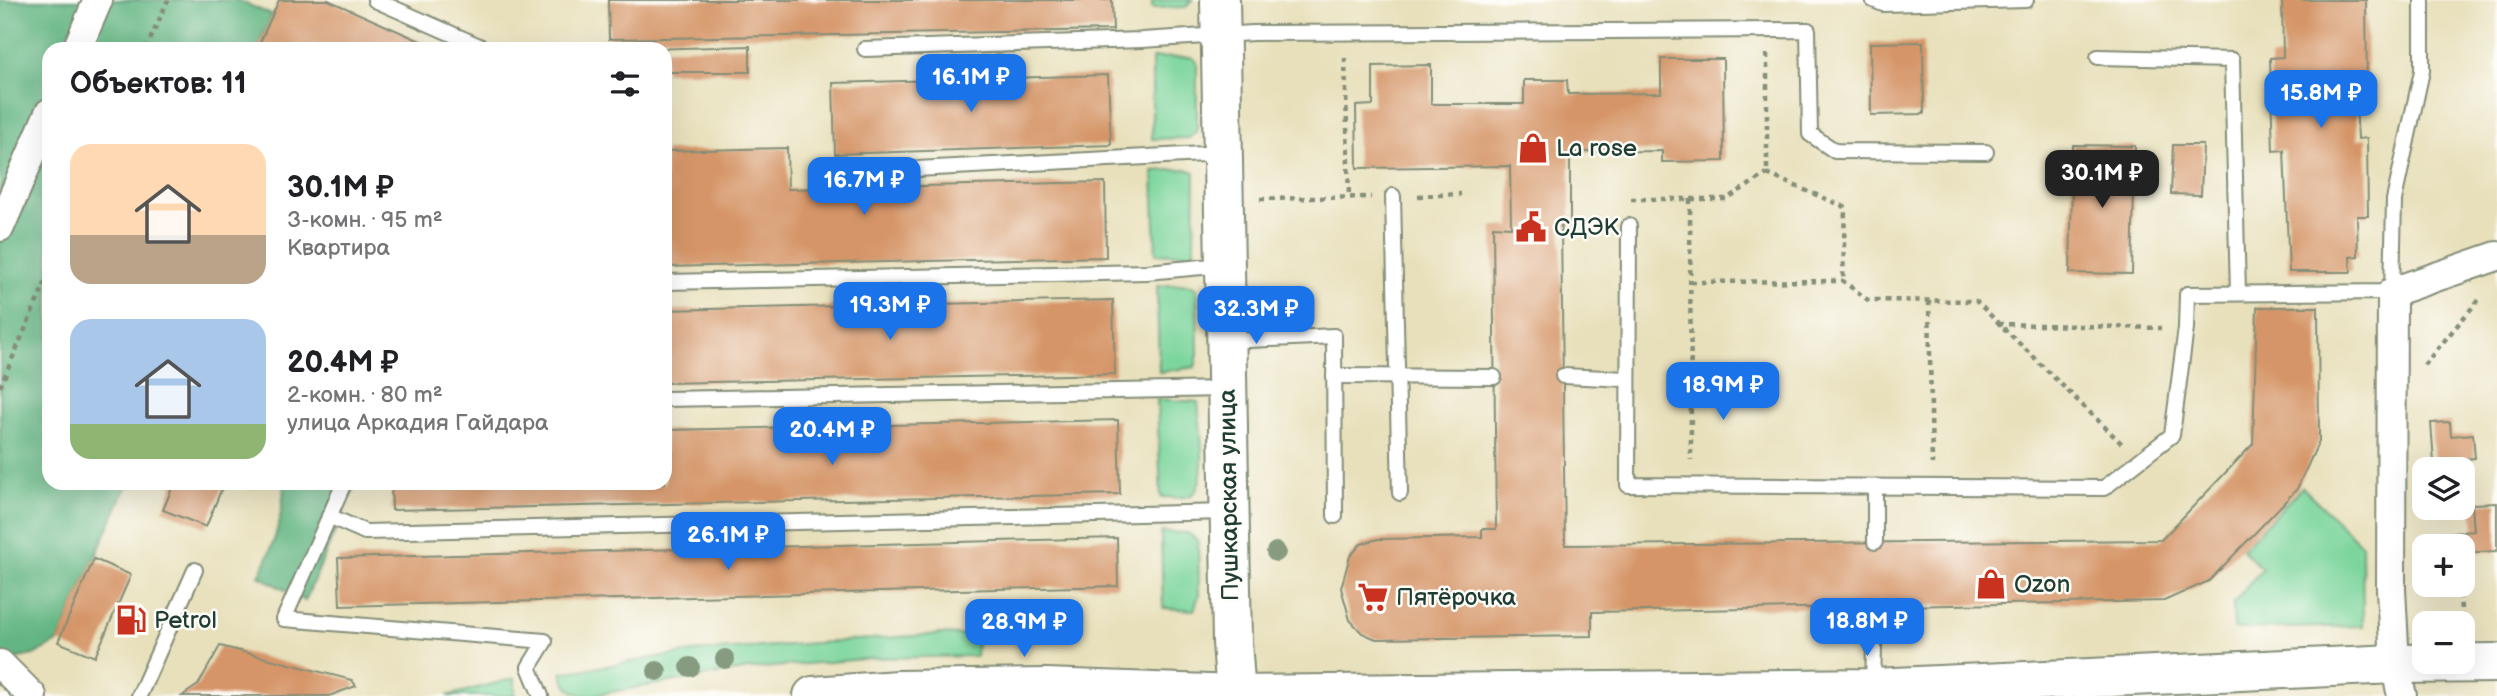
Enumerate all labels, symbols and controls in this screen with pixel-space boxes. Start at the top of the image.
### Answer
pin: 16.1M ₽ [906,54,1036,114]
text: 16.1M ₽ [932,63,1010,91]
icon: filters [606,65,644,103]
text: Объектов: 11 [70,66,247,102]
pin: 15.8M ₽ [2256,71,2386,130]
text: 15.8M ₽ [2280,79,2362,107]
shop icon: La rose [1516,131,1550,165]
place label: La rose [1556,134,1637,163]
pin: 30.1M ₽ [2037,150,2167,210]
pin: 16.7M ₽ [799,158,929,217]
text: 30.1M ₽ [2061,159,2143,187]
text: 16.7M ₽ [824,166,904,194]
text: 30.1M ₽ [287,170,394,206]
icon: home [126,172,210,256]
text: 3-комн. · 95 m² [287,206,443,234]
public building icon: СДЭК [1514,210,1548,244]
place label: СДЭК [1554,213,1620,242]
text: Квартира [287,234,390,262]
pin: 19.3M ₽ [825,282,955,342]
pin: 32.3M ₽ [1191,286,1321,346]
text: 19.3M ₽ [849,291,931,319]
text: 32.3M ₽ [1213,295,1299,323]
text: 20.4M ₽ [287,345,399,381]
icon: home [126,347,210,431]
pin: 18.9M ₽ [1658,362,1788,422]
text: 18.9M ₽ [1682,371,1764,399]
text: 2-комн. · 80 m² [287,381,443,409]
street label: Пушкарская улица [1213,389,1245,601]
pin: 20.4M ₽ [767,407,897,467]
text: улица Аркадия Гайдара [287,409,549,437]
text: 20.4M ₽ [789,416,875,444]
map controls [2412,457,2475,674]
button: layers [2412,457,2475,520]
pin: 26.1M ₽ [663,512,793,572]
text: 26.1M ₽ [687,521,769,549]
button: + [2412,534,2475,597]
shop icon: Ozon [1974,567,2008,601]
place label: Ozon [2014,570,2070,599]
supermarket icon: Пятёрочка [1356,580,1390,614]
place label: Пятёрочка [1396,583,1516,612]
pin: 18.8M ₽ [1802,598,1932,658]
pin: 28.9M ₽ [959,600,1089,659]
fuel station icon: Petrol [114,603,148,637]
place label: Petrol [154,606,217,635]
text: 18.8M ₽ [1826,607,1908,635]
text: 28.9M ₽ [981,608,1067,636]
button: − [2412,611,2475,674]

